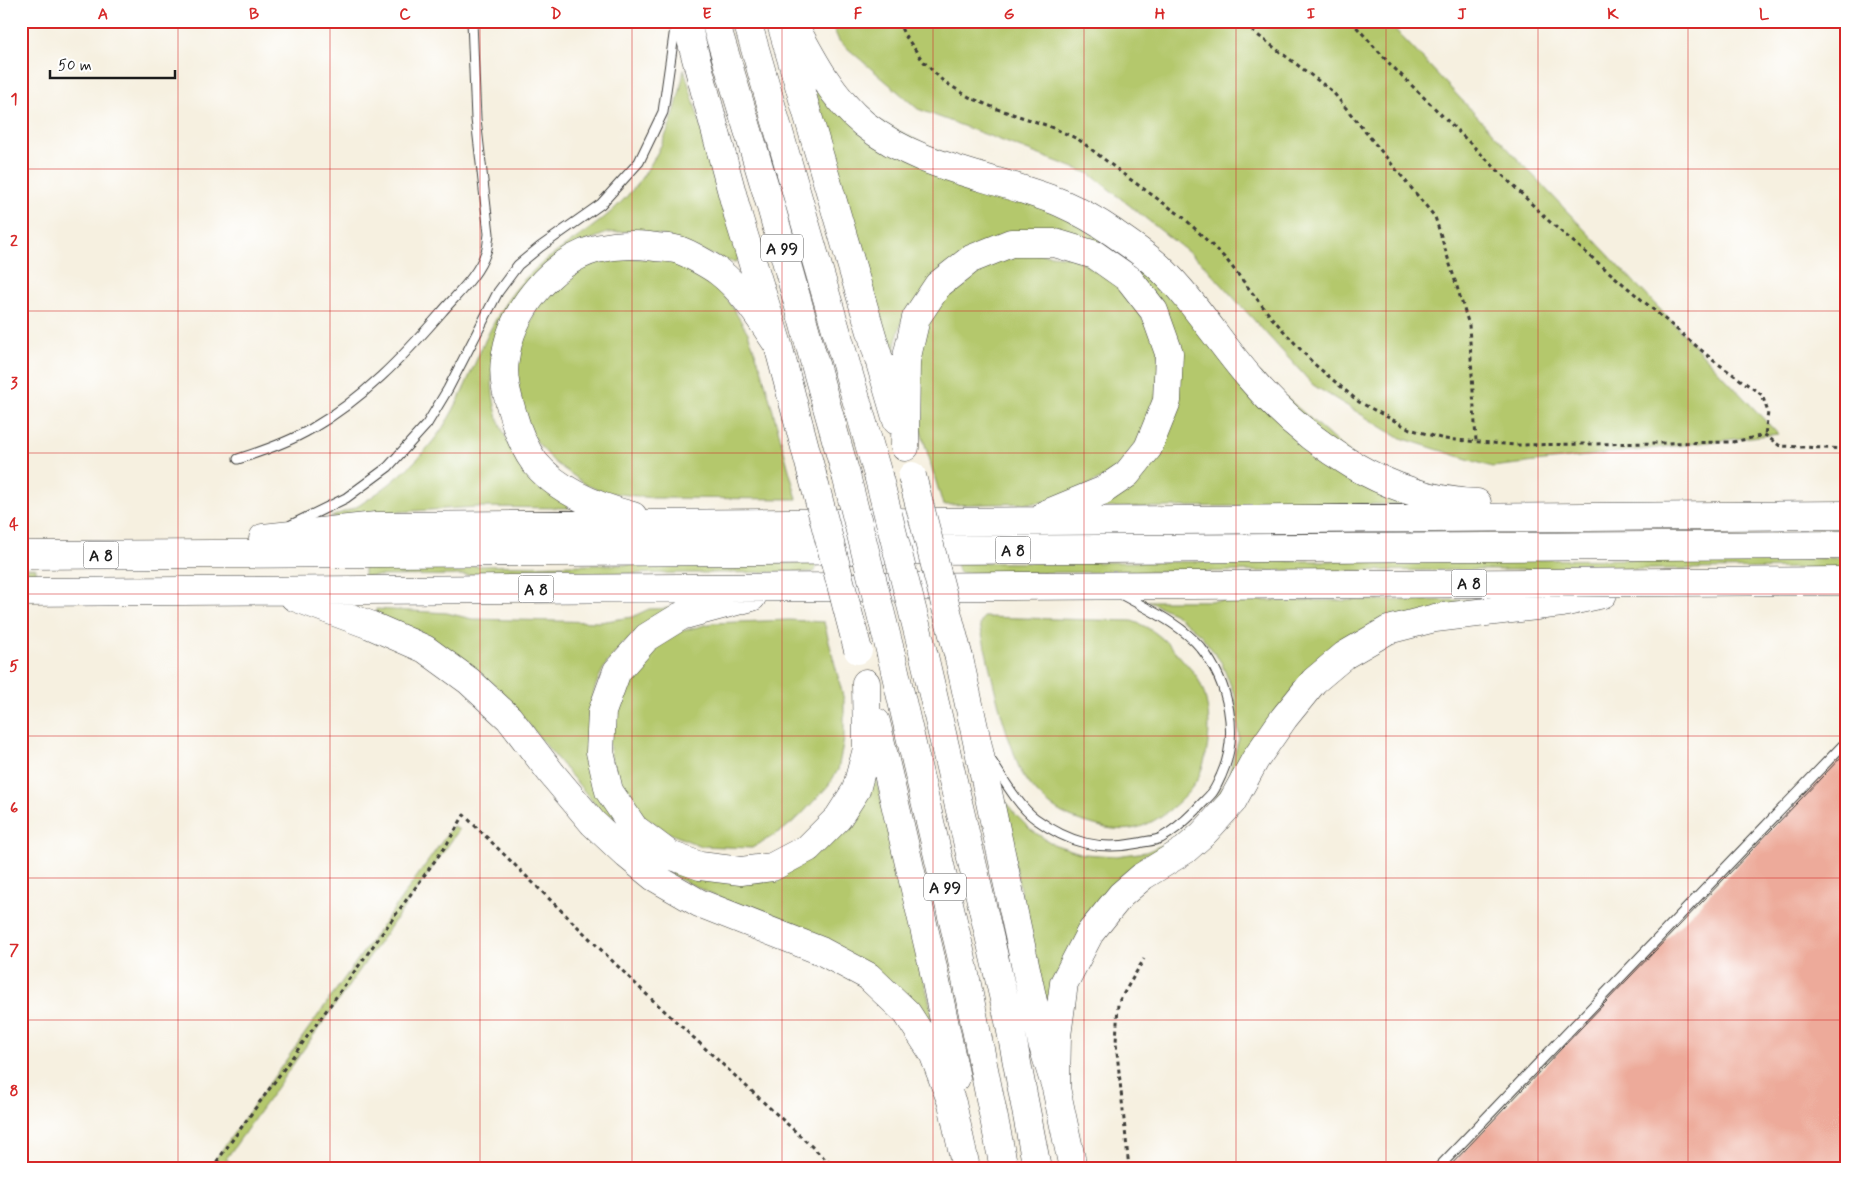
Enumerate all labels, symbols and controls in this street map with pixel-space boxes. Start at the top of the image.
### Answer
text: A [98,4,108,25]
text: B [249,4,259,25]
text: C [399,4,411,25]
text: D [550,4,562,25]
text: E [702,4,712,25]
text: F [854,4,863,25]
text: G [1004,4,1015,25]
text: H [1155,4,1166,25]
text: I [1307,4,1316,25]
text: J [1457,4,1467,25]
text: K [1607,4,1619,25]
text: L [1759,4,1770,25]
scale bar [50,48,175,80]
text: 50 m [58,56,92,76]
text: 1 [10,89,18,110]
text: 2 [10,231,18,252]
road number: A 99 [761,234,803,262]
text: 3 [10,373,18,394]
text: 4 [9,514,19,535]
road number: A 8 [996,536,1030,564]
road number: A 8 [84,542,118,568]
road number: A 8 [1452,570,1486,596]
road number: A 8 [518,576,554,602]
text: 5 [9,656,19,677]
text: 6 [10,798,18,819]
road number: A 99 [924,874,966,900]
text: 7 [9,940,19,961]
text: 8 [9,1081,19,1102]

